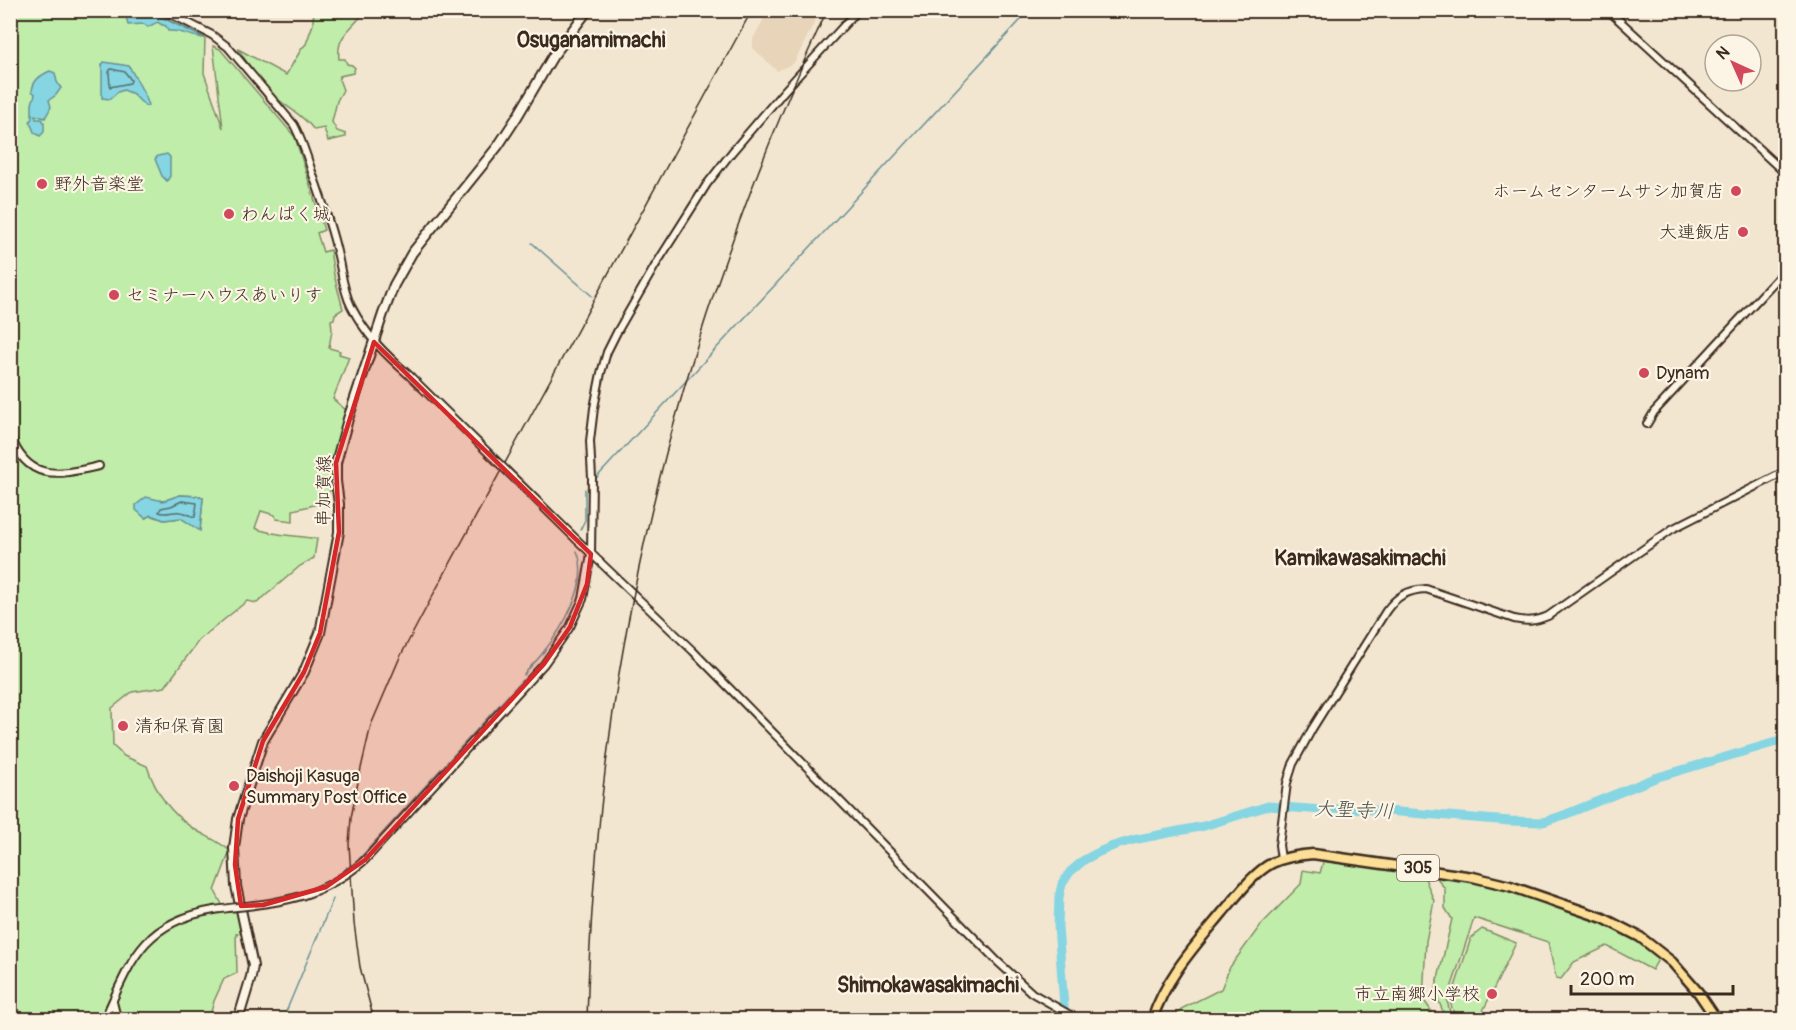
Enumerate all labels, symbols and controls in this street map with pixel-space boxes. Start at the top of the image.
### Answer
district label: Osuganamimachi [517,27,666,54]
north arrow [1703,33,1763,93]
text: N [1712,42,1734,64]
place label: 野外音楽堂 [54,173,144,196]
marker: 野外音楽堂 [35,177,49,191]
place label: ホームセンタームサシ加賀店 [1492,180,1724,203]
marker: ホームセンタームサシ加賀店 [1729,184,1743,198]
place label: わんぱく城 [241,203,331,226]
marker: わんぱく城 [222,207,236,221]
place label: 大連飯店 [1659,221,1731,244]
marker: 大連飯店 [1736,225,1750,239]
place label: セミナーハウスあいりす [126,284,323,307]
marker: セミナーハウスあいりす [107,288,121,302]
place label: Dynam [1656,362,1710,385]
marker: Dynam [1637,366,1651,380]
street label: 串加賀線 [312,455,336,527]
district label: Kamikawasakimachi [1274,545,1446,572]
place label: 清和保育園 [135,715,225,738]
marker: 清和保育園 [116,719,130,733]
place label: Daishoji Kasuga Summary Post Office [246,765,407,809]
marker: Daishoji Kasuga Summary Post Office [227,779,241,793]
water label: 大聖寺川 [1314,796,1394,824]
road number: 305 [1397,855,1439,881]
scale bar [1571,958,1733,996]
text: 200 m [1580,968,1635,991]
district label: Shimokawasakimachi [837,972,1019,999]
place label: 市立南郷小学校 [1354,983,1480,1006]
marker: 市立南郷小学校 [1485,987,1499,1001]

